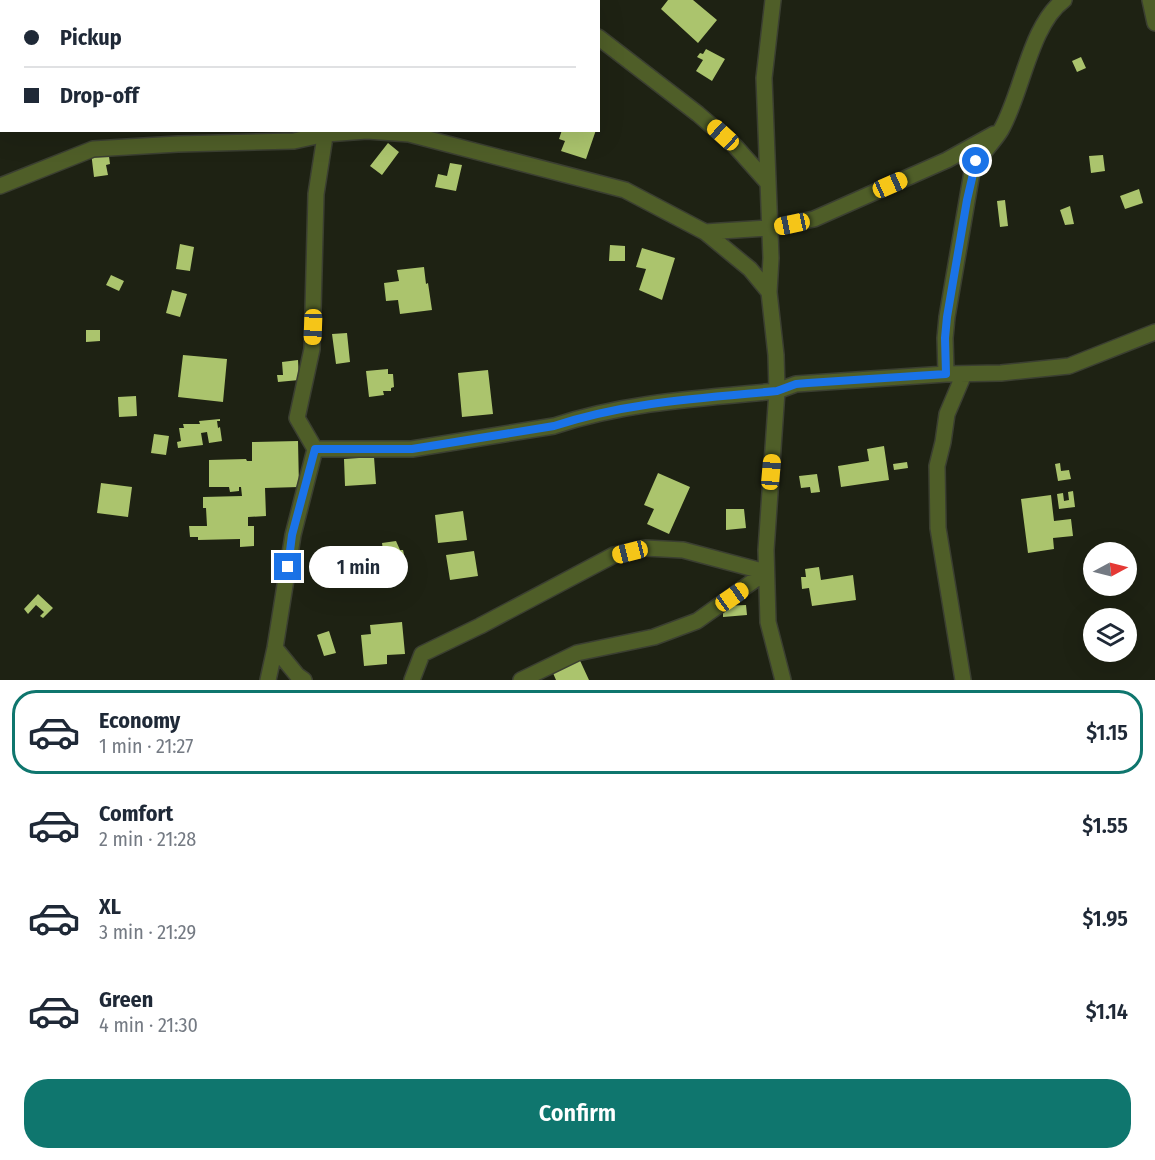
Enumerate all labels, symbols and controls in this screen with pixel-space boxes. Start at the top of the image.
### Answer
text: Pickup [60,24,122,51]
text: Drop-off [60,82,139,109]
car [704,116,742,154]
route start [962,147,989,174]
car [870,169,910,201]
car [773,211,811,237]
car [303,309,323,345]
car [760,453,782,491]
car [610,539,650,565]
north arrow [1083,542,1137,596]
map controls [1083,542,1137,662]
callout: 1 min [309,546,408,588]
route end [274,553,301,580]
text: 1 min [337,555,380,579]
car [712,579,752,615]
button: layers [1083,608,1137,662]
icon: car [27,705,81,759]
text: Economy [99,707,180,734]
text: $1.15 [1086,719,1128,746]
text: 1 min · 21:27 [99,734,193,758]
icon: car [27,798,81,852]
text: Comfort [99,800,173,827]
text: $1.55 [1082,812,1128,839]
text: 2 min · 21:28 [99,827,196,851]
icon: car [27,891,81,945]
text: XL [99,893,121,920]
text: $1.95 [1082,905,1128,932]
text: 3 min · 21:29 [99,920,196,944]
icon: car [27,984,81,1038]
text: Green [99,986,153,1013]
text: $1.14 [1086,998,1128,1025]
text: 4 min · 21:30 [99,1013,198,1037]
button: Confirm [24,1079,1131,1148]

